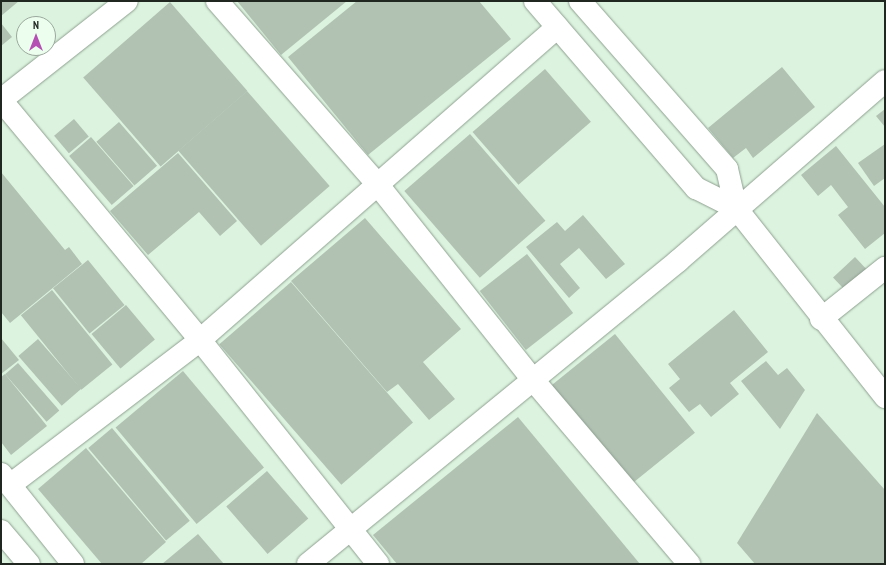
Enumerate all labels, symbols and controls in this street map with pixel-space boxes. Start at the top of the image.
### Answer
north arrow [16,16,56,56]
text: N [33,18,39,32]

